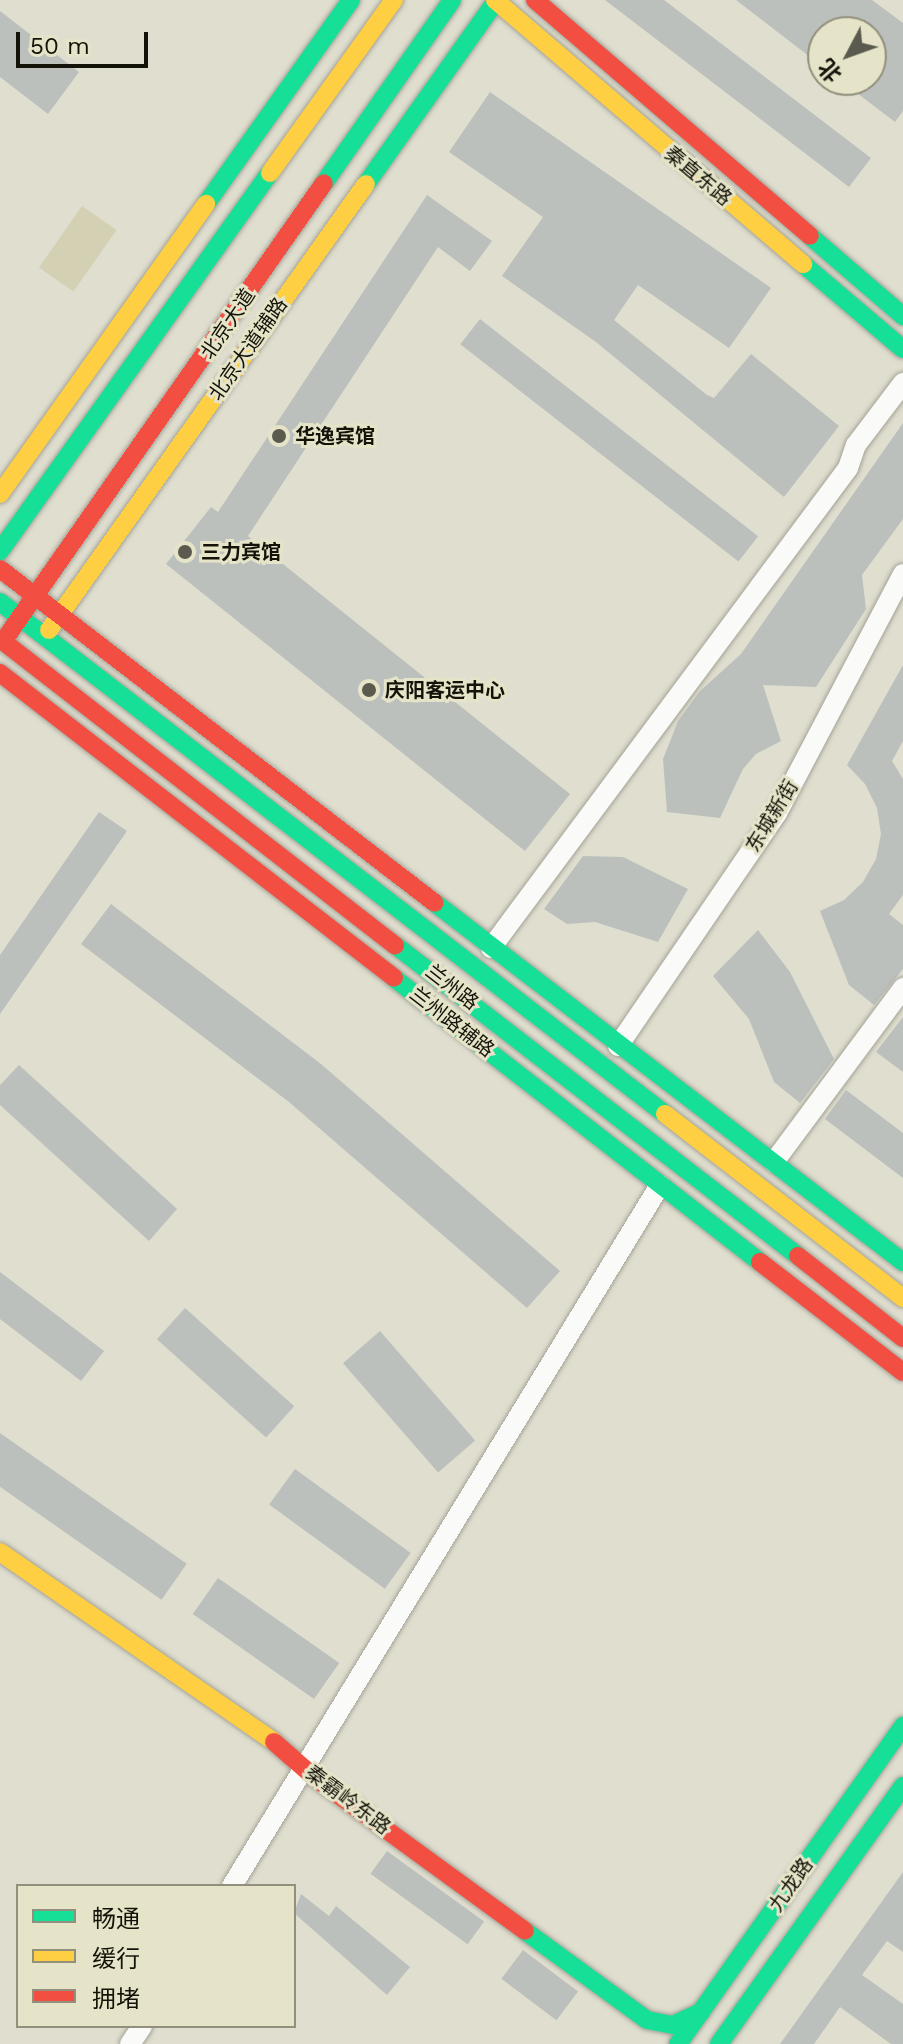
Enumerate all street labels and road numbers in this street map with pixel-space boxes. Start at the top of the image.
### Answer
street label: 秦直东路 [660,141,736,211]
street label: 北京大道 [196,284,260,364]
street label: 北京大道辅路 [204,293,292,405]
street label: 东城新街 [741,776,803,856]
street label: 兰州路 [421,959,483,1015]
street label: 兰州路辅路 [405,982,499,1062]
street label: 秦霸岭东路 [301,1760,395,1840]
street label: 九龙路 [764,1854,818,1916]

